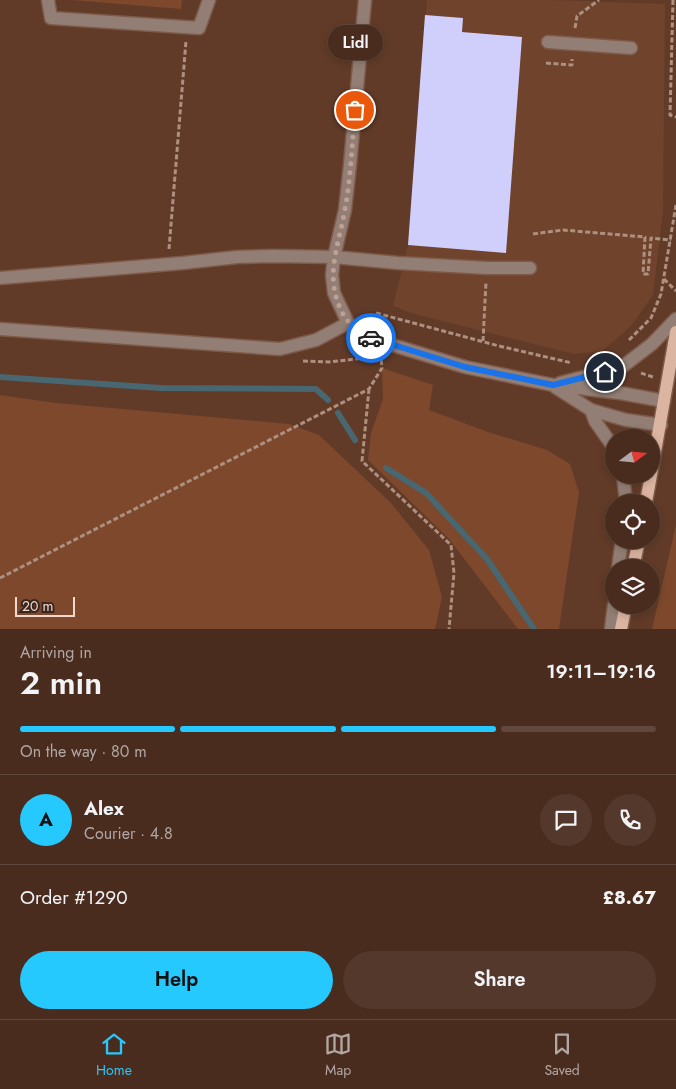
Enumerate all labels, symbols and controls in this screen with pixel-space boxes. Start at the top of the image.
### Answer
callout: Lidl [328,25,382,60]
text: Lidl [342,31,369,54]
pin [334,89,376,131]
icon: bag [341,96,369,124]
courier [346,313,396,363]
icon: car [357,324,385,352]
pin [584,351,626,393]
icon: home [591,358,619,386]
north arrow [605,429,660,484]
map controls [605,429,660,614]
button: locate [605,494,660,549]
button: layers [605,559,660,614]
scale bar [15,594,75,617]
text: 20 m [22,596,54,616]
text: Arriving in [20,641,92,664]
text: 19:11–19:16 [546,658,656,685]
text: 2 min [20,660,102,706]
text: On the way · 80 m [20,740,147,763]
button: chat [540,794,592,846]
button: phone [604,794,656,846]
text: Alex [84,795,124,822]
text: A [39,806,53,833]
text: Courier · 4.8 [84,822,173,845]
text: Order #1290 [20,884,128,911]
text: £8.67 [602,884,656,911]
button: Help [20,951,333,1009]
button: Share [343,951,656,1009]
tab: Home [96,1030,132,1080]
tab: Map [324,1030,352,1080]
tab: Saved [544,1030,580,1080]

